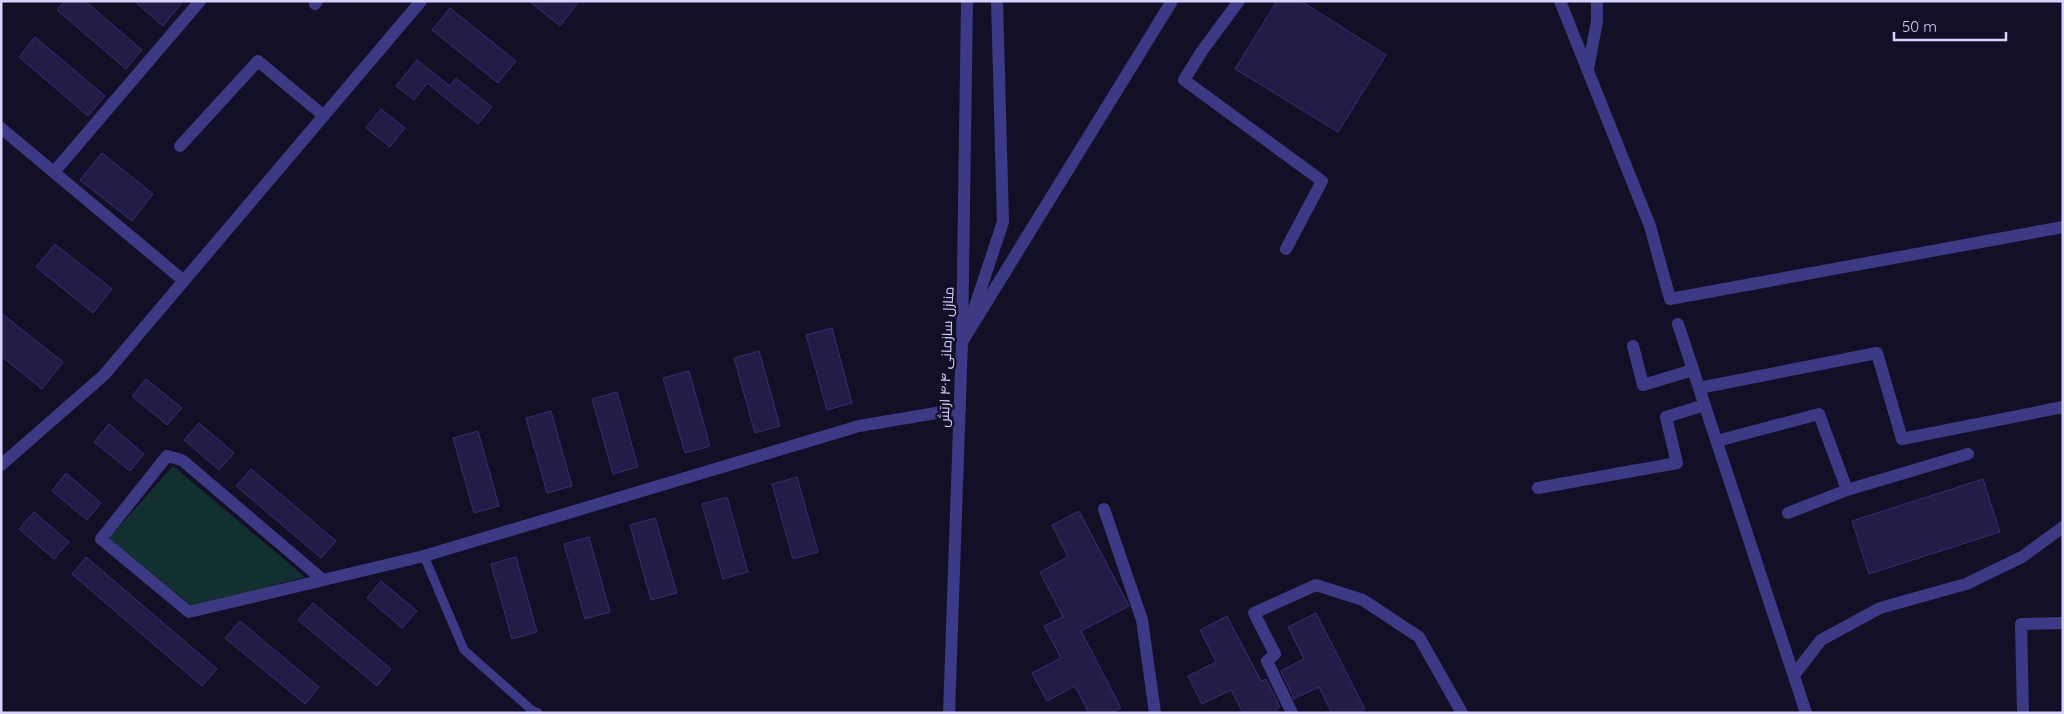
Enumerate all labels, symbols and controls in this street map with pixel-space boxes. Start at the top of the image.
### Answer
scale bar [1894,10,2006,42]
text: 50 m [1902,17,1937,36]
street label: منازل سازمانی ۴۰۴ ارتش [935,286,957,428]

